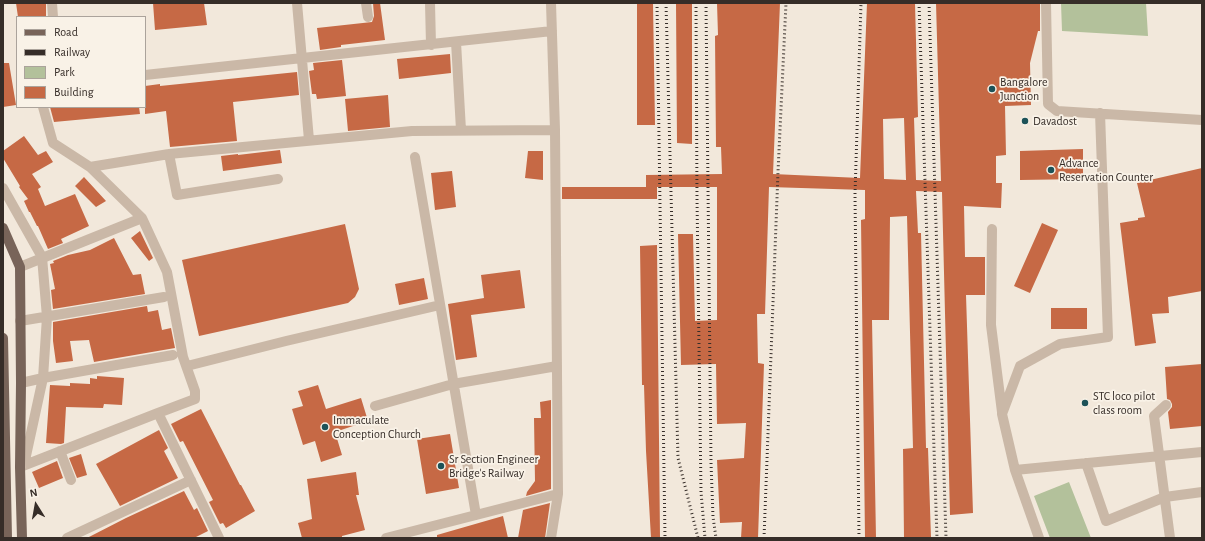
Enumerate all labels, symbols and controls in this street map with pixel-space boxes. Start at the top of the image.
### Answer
legend [16,16,146,108]
text: Road [54,26,78,38]
text: Railway [54,46,90,58]
text: Park [54,66,75,78]
place label: Bangalore Junction [1000,75,1047,103]
marker: Bangalore Junction [987,84,997,94]
text: Building [54,86,94,98]
place label: Davadost [1033,114,1077,128]
marker: Davadost [1020,116,1030,126]
place label: Advance Reservation Counter [1059,156,1153,184]
marker: Advance Reservation Counter [1046,165,1056,175]
place label: STC loco pilot class room [1093,389,1155,417]
marker: STC loco pilot class room [1080,398,1090,408]
place label: Immaculate Conception Church [333,413,421,441]
marker: Immaculate Conception Church [320,422,330,432]
place label: Sr Section Engineer Bridge's Railway [449,452,538,480]
marker: Sr Section Engineer Bridge's Railway [436,461,446,471]
north arrow [16,485,56,525]
text: N [29,487,38,499]

